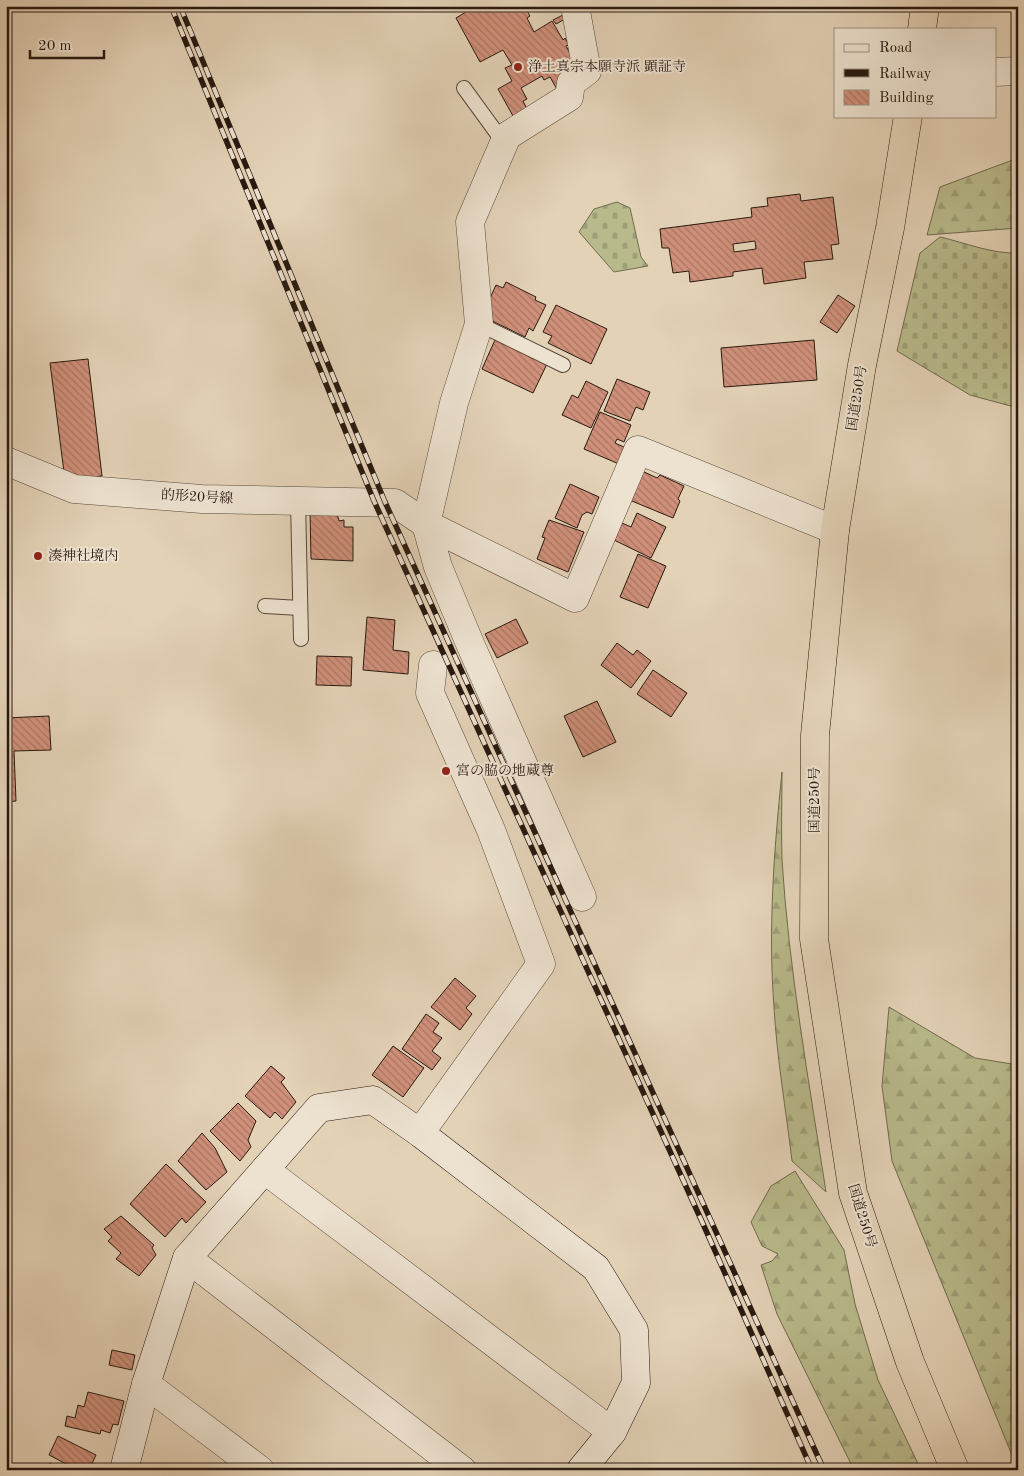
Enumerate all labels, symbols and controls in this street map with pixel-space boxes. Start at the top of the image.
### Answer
scale bar [30,28,104,60]
legend [834,28,996,118]
text: 20 m [38,39,72,54]
text: Road [879,41,913,56]
place label: 浄土真宗本願寺派 顕証寺 [528,59,686,74]
marker: 浄土真宗本願寺派 顕証寺 [512,61,524,73]
text: Railway [879,67,932,82]
text: Building [879,91,934,106]
street label: 国道250号 [844,364,869,432]
street label: 的形20号線 [161,487,233,506]
place label: 湊神社境内 [48,548,118,563]
marker: 湊神社境内 [32,550,44,562]
place label: 宮の脇の地蔵尊 [456,763,554,778]
marker: 宮の脇の地蔵尊 [440,765,452,777]
street label: 国道250号 [807,767,822,833]
street label: 国道250号 [846,1182,879,1250]

